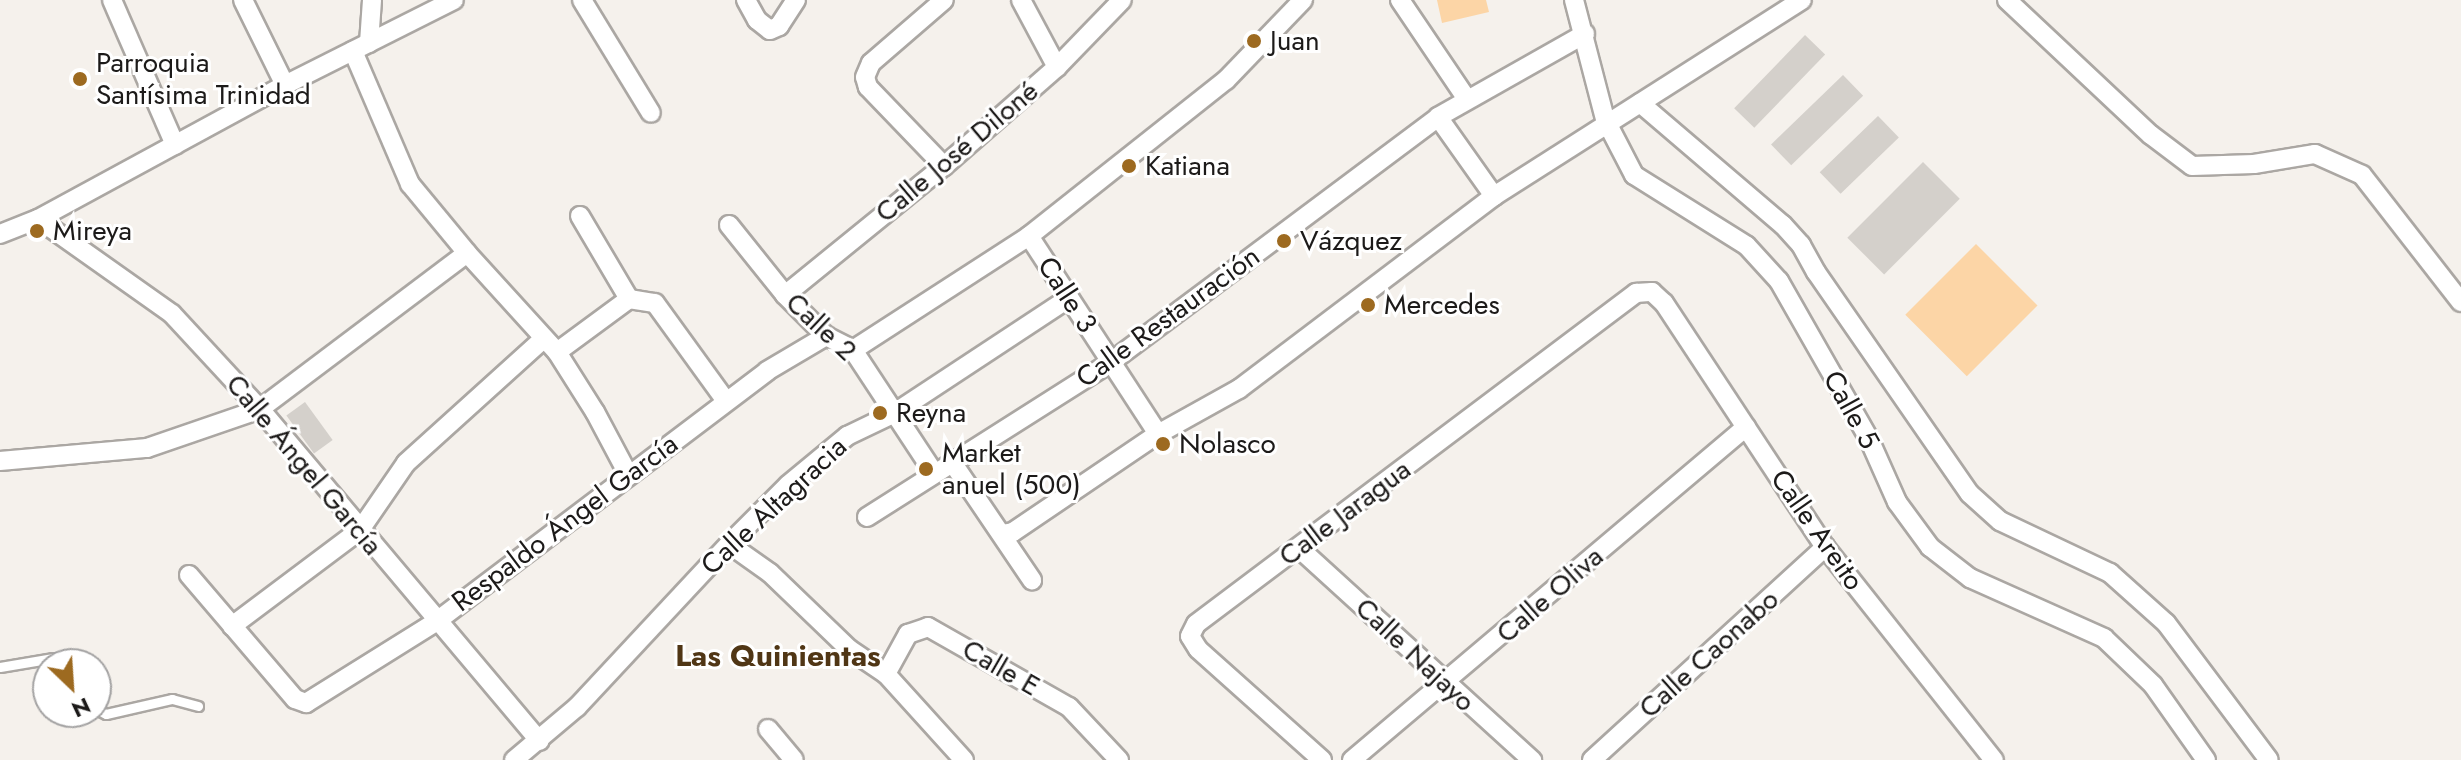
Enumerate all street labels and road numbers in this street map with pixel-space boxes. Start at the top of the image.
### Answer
street label: Calle José Diloné [869,74,1045,230]
street label: Calle Restauración [1070,239,1266,395]
street label: Calle 3 [1030,251,1104,339]
street label: Calle 2 [779,286,863,368]
street label: Calle 5 [1816,365,1886,455]
street label: Calle Ángel García [219,368,389,562]
street label: Respaldo Ángel García [446,427,684,619]
street label: Calle Altagracia [694,430,854,582]
street label: Calle Jaragua [1273,453,1417,573]
street label: Calle Areito [1763,463,1871,597]
street label: Calle Oliva [1490,540,1610,650]
street label: Calle Caonabo [1632,583,1786,725]
street label: Calle Najayo [1348,591,1482,719]
street label: Calle E [956,633,1046,703]

